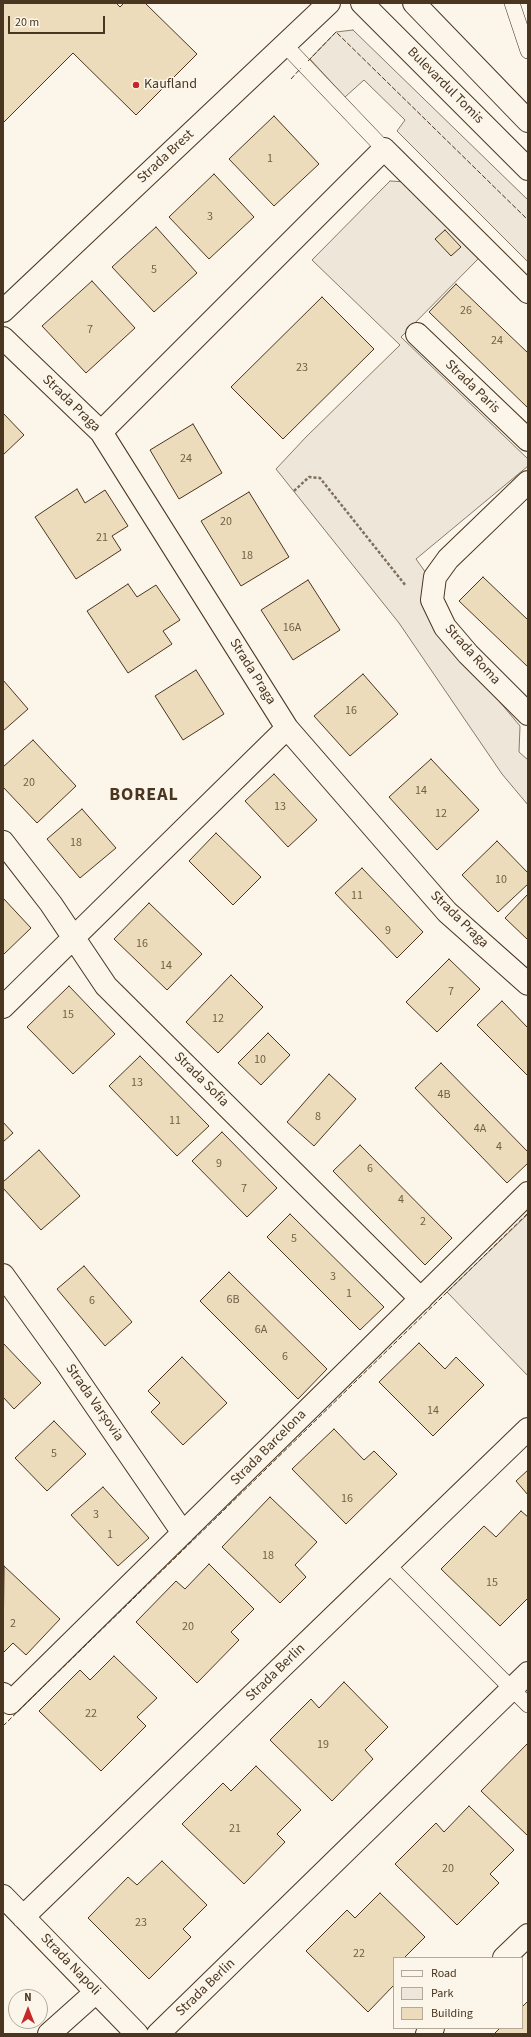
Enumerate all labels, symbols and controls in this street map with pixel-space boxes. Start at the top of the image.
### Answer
scale bar [10,8,107,34]
text: 20 m [15,14,39,31]
street label: Bulevardul Tomis [403,44,487,128]
place label: Kaufland [144,77,197,93]
marker: Kaufland [131,80,141,90]
street label: Strada Brest [134,127,198,187]
house number: 1 [267,152,273,166]
house number: 3 [207,210,213,224]
house number: 5 [151,263,157,277]
house number: 26 [460,304,472,318]
house number: 7 [87,323,93,337]
house number: 24 [491,334,503,348]
street label: Strada Paris [441,357,503,417]
house number: 23 [296,361,308,375]
street label: Strada Praga [38,372,104,436]
house number: 24 [180,452,192,466]
house number: 20 [220,515,232,529]
house number: 21 [96,531,108,545]
house number: 18 [241,549,253,563]
house number: 16A [283,621,301,635]
street label: Strada Roma [441,621,503,689]
street label: Strada Praga [225,636,279,708]
house number: 16 [345,704,357,718]
house number: 20 [23,776,35,790]
house number: 14 [415,784,427,798]
district label: BOREAL [109,785,179,807]
house number: 13 [274,800,286,814]
house number: 12 [435,807,447,821]
house number: 18 [70,836,82,850]
house number: 10 [495,873,507,887]
street label: Strada Praga [426,888,492,952]
house number: 11 [351,889,363,903]
house number: 9 [385,924,391,938]
house number: 16 [136,937,148,951]
house number: 14 [160,959,172,973]
house number: 7 [448,985,454,999]
house number: 15 [62,1008,74,1022]
house number: 12 [212,1012,224,1026]
street label: Strada Sofia [170,1049,232,1111]
house number: 10 [254,1053,266,1067]
house number: 13 [131,1076,143,1090]
house number: 4B [437,1088,451,1102]
house number: 8 [315,1110,321,1124]
house number: 11 [169,1114,181,1128]
house number: 4A [474,1122,486,1136]
house number: 4 [496,1140,502,1154]
house number: 9 [216,1157,222,1171]
house number: 6 [367,1162,373,1176]
house number: 7 [241,1182,247,1196]
house number: 4 [398,1193,404,1207]
house number: 2 [420,1215,426,1229]
house number: 5 [291,1232,297,1246]
house number: 3 [330,1270,336,1284]
house number: 1 [346,1287,352,1301]
house number: 6B [226,1293,240,1307]
house number: 6 [89,1294,95,1308]
house number: 6A [255,1323,267,1337]
house number: 6 [282,1350,288,1364]
street label: Strada Varșovia [61,1361,127,1445]
house number: 14 [427,1404,439,1418]
street label: Strada Barcelona [228,1407,310,1489]
house number: 5 [51,1447,57,1461]
house number: 16 [341,1492,353,1506]
house number: 3 [93,1508,99,1522]
house number: 1 [107,1528,113,1542]
house number: 18 [262,1549,274,1563]
house number: 15 [486,1576,498,1590]
house number: 2 [10,1617,16,1631]
house number: 20 [182,1620,194,1634]
street label: Strada Berlin [243,1641,309,1705]
house number: 22 [85,1707,97,1721]
house number: 19 [317,1738,329,1752]
house number: 21 [229,1822,241,1836]
house number: 20 [442,1862,454,1876]
house number: 23 [135,1916,147,1930]
street label: Strada Napoli [36,1931,104,1999]
house number: 22 [353,1947,365,1961]
street label: Strada Berlin [173,1956,239,2020]
legend [393,1957,523,2029]
text: Road [431,1965,457,1982]
text: Park [431,1985,453,2002]
north arrow [8,1989,48,2029]
text: N [24,1990,32,2005]
text: Building [431,2005,473,2022]

